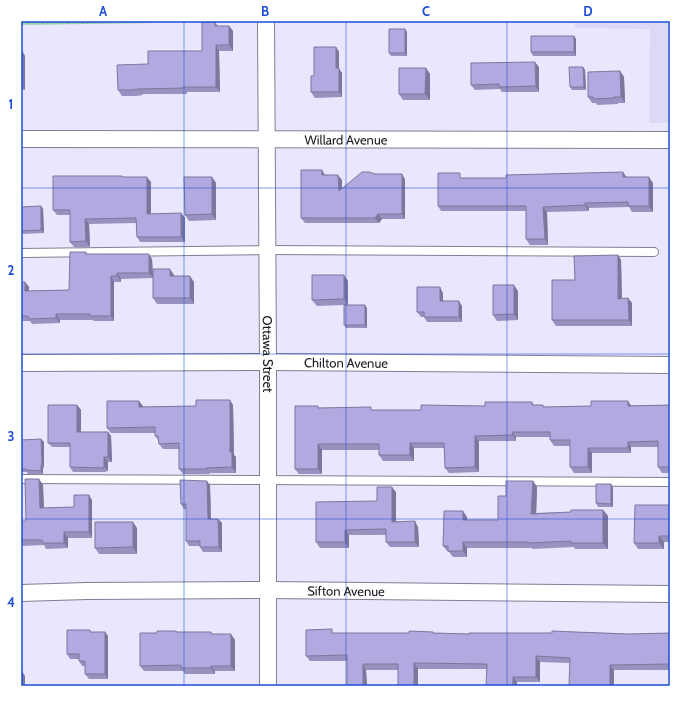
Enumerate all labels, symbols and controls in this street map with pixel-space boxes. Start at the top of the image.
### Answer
text: A [99,3,108,19]
text: B [261,3,269,19]
text: C [422,3,430,19]
text: D [583,3,593,19]
text: 1 [9,96,13,112]
street label: Willard Avenue [305,131,388,148]
text: 2 [8,262,15,278]
street label: Ottawa Street [260,316,276,393]
street label: Chilton Avenue [304,354,388,371]
text: 3 [7,428,15,444]
street label: Sifton Avenue [307,582,385,599]
text: 4 [7,594,15,610]

